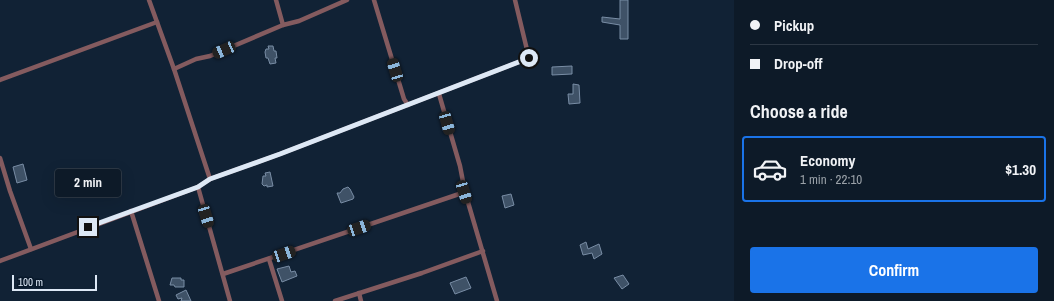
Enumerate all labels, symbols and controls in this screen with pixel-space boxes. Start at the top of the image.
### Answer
text: Pickup [774,15,814,36]
car [211,40,237,60]
route start [520,49,538,67]
text: Drop-off [774,53,823,74]
car [386,57,404,83]
text: Choose a ride [750,99,848,124]
car [438,110,456,136]
text: Economy [800,150,855,171]
icon: car [752,151,788,187]
text: $1.30 [1005,159,1036,180]
callout: 2 min [55,169,121,197]
text: 1 min · 22:10 [800,171,862,188]
text: 2 min [74,174,102,191]
car [455,179,473,205]
car [197,203,215,229]
route end [79,218,97,236]
car [346,218,372,238]
car [271,244,297,264]
button: Confirm [750,247,1038,293]
scale bar [12,273,97,292]
text: 100 m [18,275,43,289]

